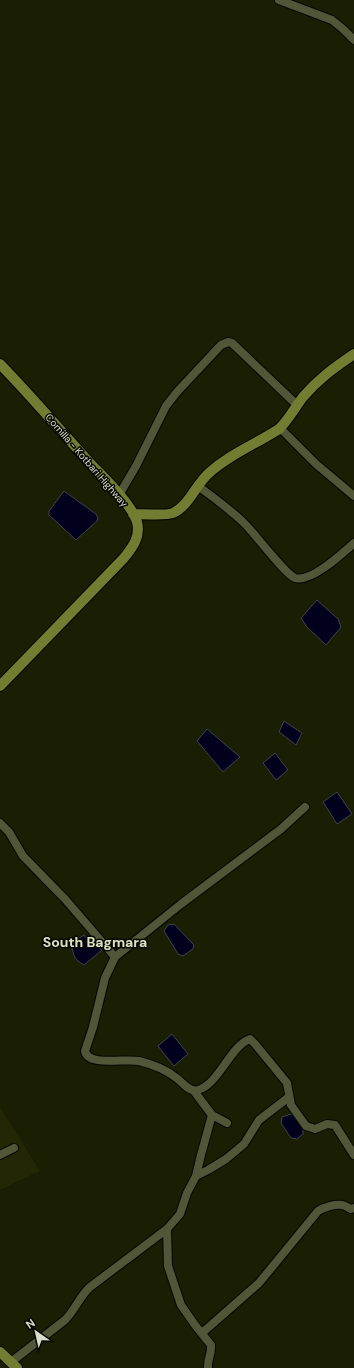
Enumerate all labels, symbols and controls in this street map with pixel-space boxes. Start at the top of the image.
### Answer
street label: Comilla - Kotbari Highway [43,411,131,510]
district label: South Bagmara [43,933,147,951]
north arrow [16,1312,56,1352]
text: N [23,1316,38,1332]

